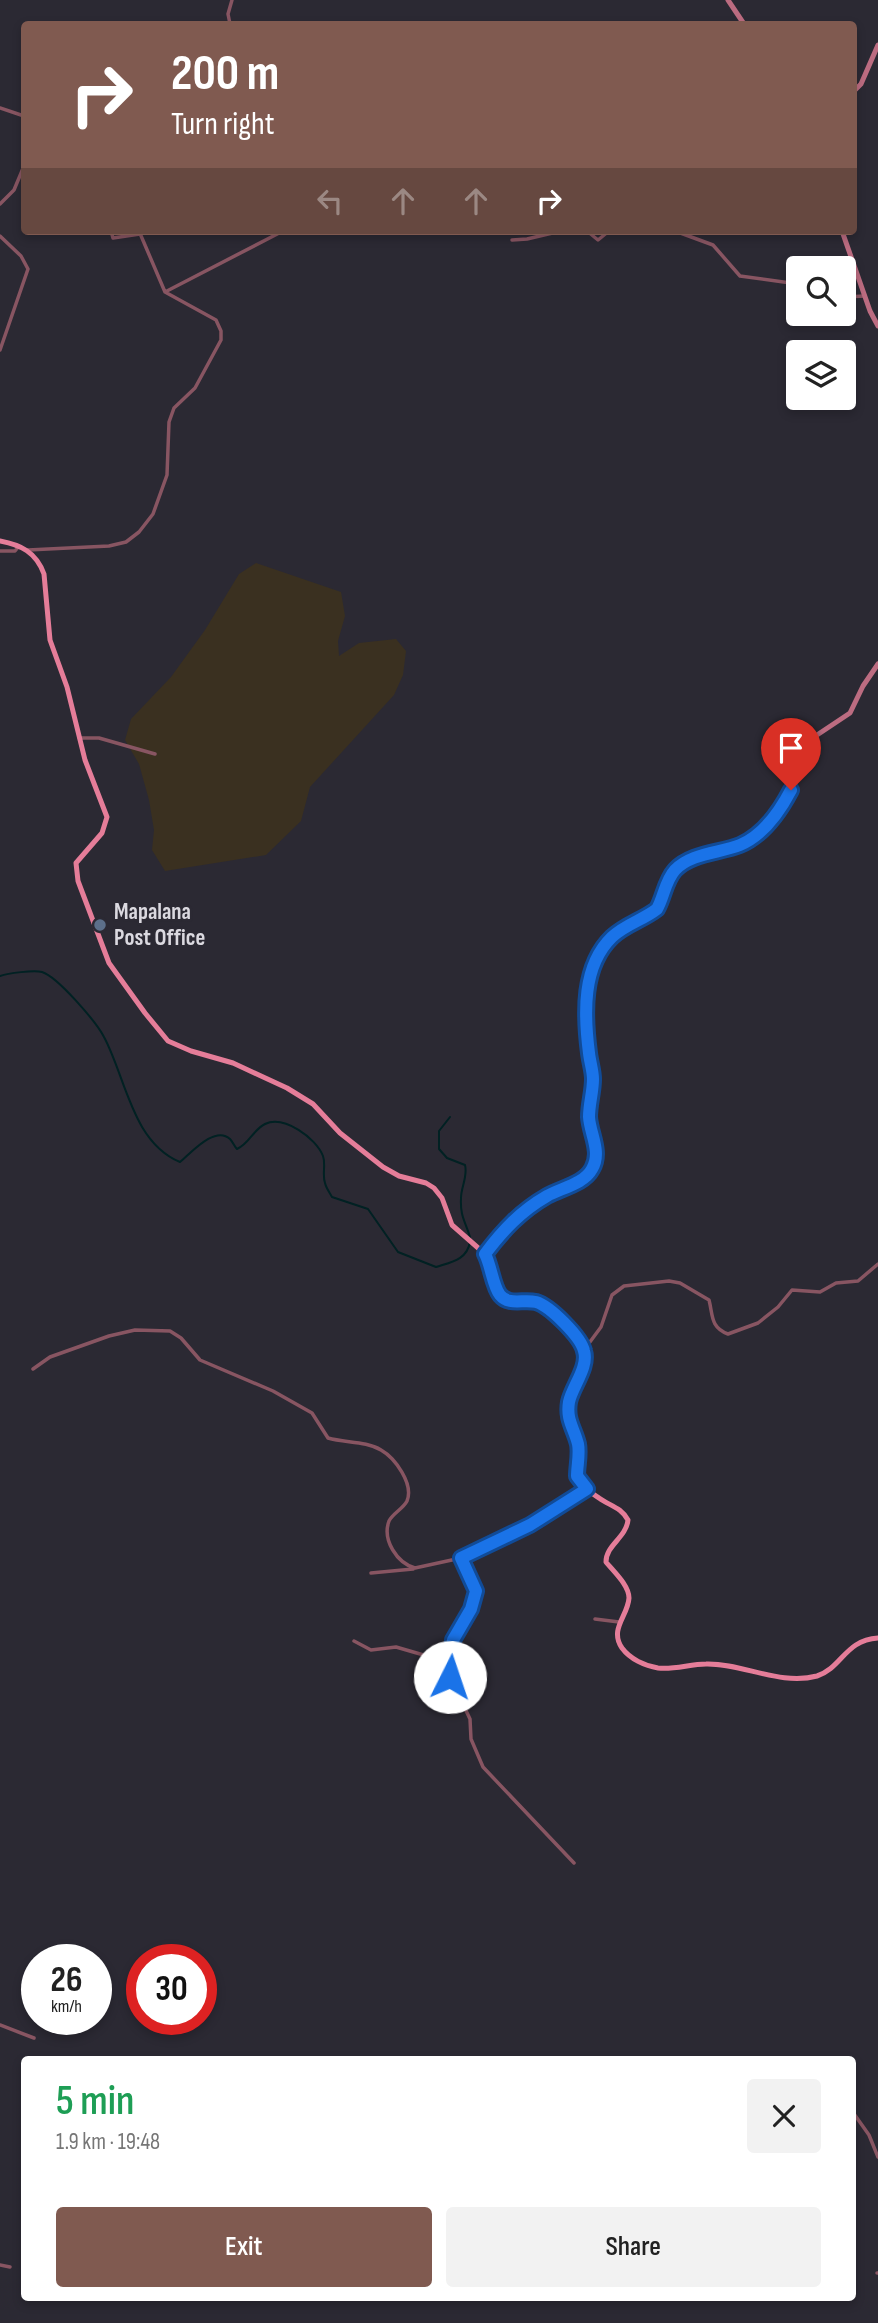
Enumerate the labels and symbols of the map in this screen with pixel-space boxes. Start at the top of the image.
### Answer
pin [761,718,821,790]
place label: Mapalana Post Office [114,898,205,952]
marker: Mapalana Post Office [92,917,108,933]
position arrow [413,1640,487,1714]
speed limit sign: 30 [126,1944,217,2035]

